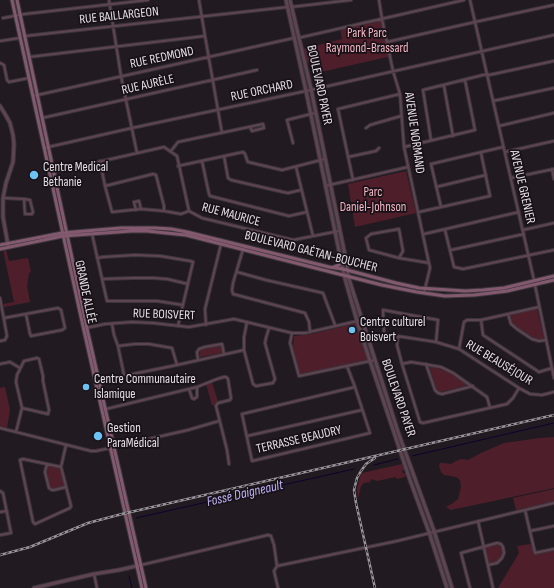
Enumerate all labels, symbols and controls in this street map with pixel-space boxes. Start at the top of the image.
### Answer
street label: RUE BAILLARGEON [79,4,159,28]
park label: Park Parc Raymond-Brassard [326,26,408,57]
street label: RUE REDMOND [129,44,195,72]
street label: BOULEVARD PAYER [303,44,335,126]
street label: RUE AURÈLE [120,71,176,99]
street label: RUE ORCHARD [230,77,294,105]
street label: AVENUE NORMAND [401,91,427,175]
street label: AVENUE GRENIER [506,149,538,225]
place label: Centre Medical Bethanie [43,160,108,191]
marker: Centre Medical Bethanie [28,169,40,181]
park label: Parc Daniel-Johnson [340,185,406,216]
street label: RUE MAURICE [200,200,262,230]
street label: BOULEVARD GAÉTAN-BOUCHER [243,228,379,276]
street label: GRANDE ALLÉE [71,259,99,325]
street label: RUE BOISVERT [133,306,195,324]
place label: Centre culturel Boisvert [360,315,425,346]
marker: Centre culturel Boisvert [347,325,357,335]
street label: RUE BEAUSÉJOUR [463,337,535,389]
street label: BOULEVARD PAYER [377,357,419,439]
place label: Centre Communautaire Islamique [94,372,196,403]
marker: Centre Communautaire Islamique [81,382,91,392]
place label: Gestion ParaMédical [107,421,159,452]
street label: TERRASSE BEAUDRY [255,423,343,457]
marker: Gestion ParaMédical [92,430,104,442]
water label: Fossé Daigneault [205,477,285,511]

